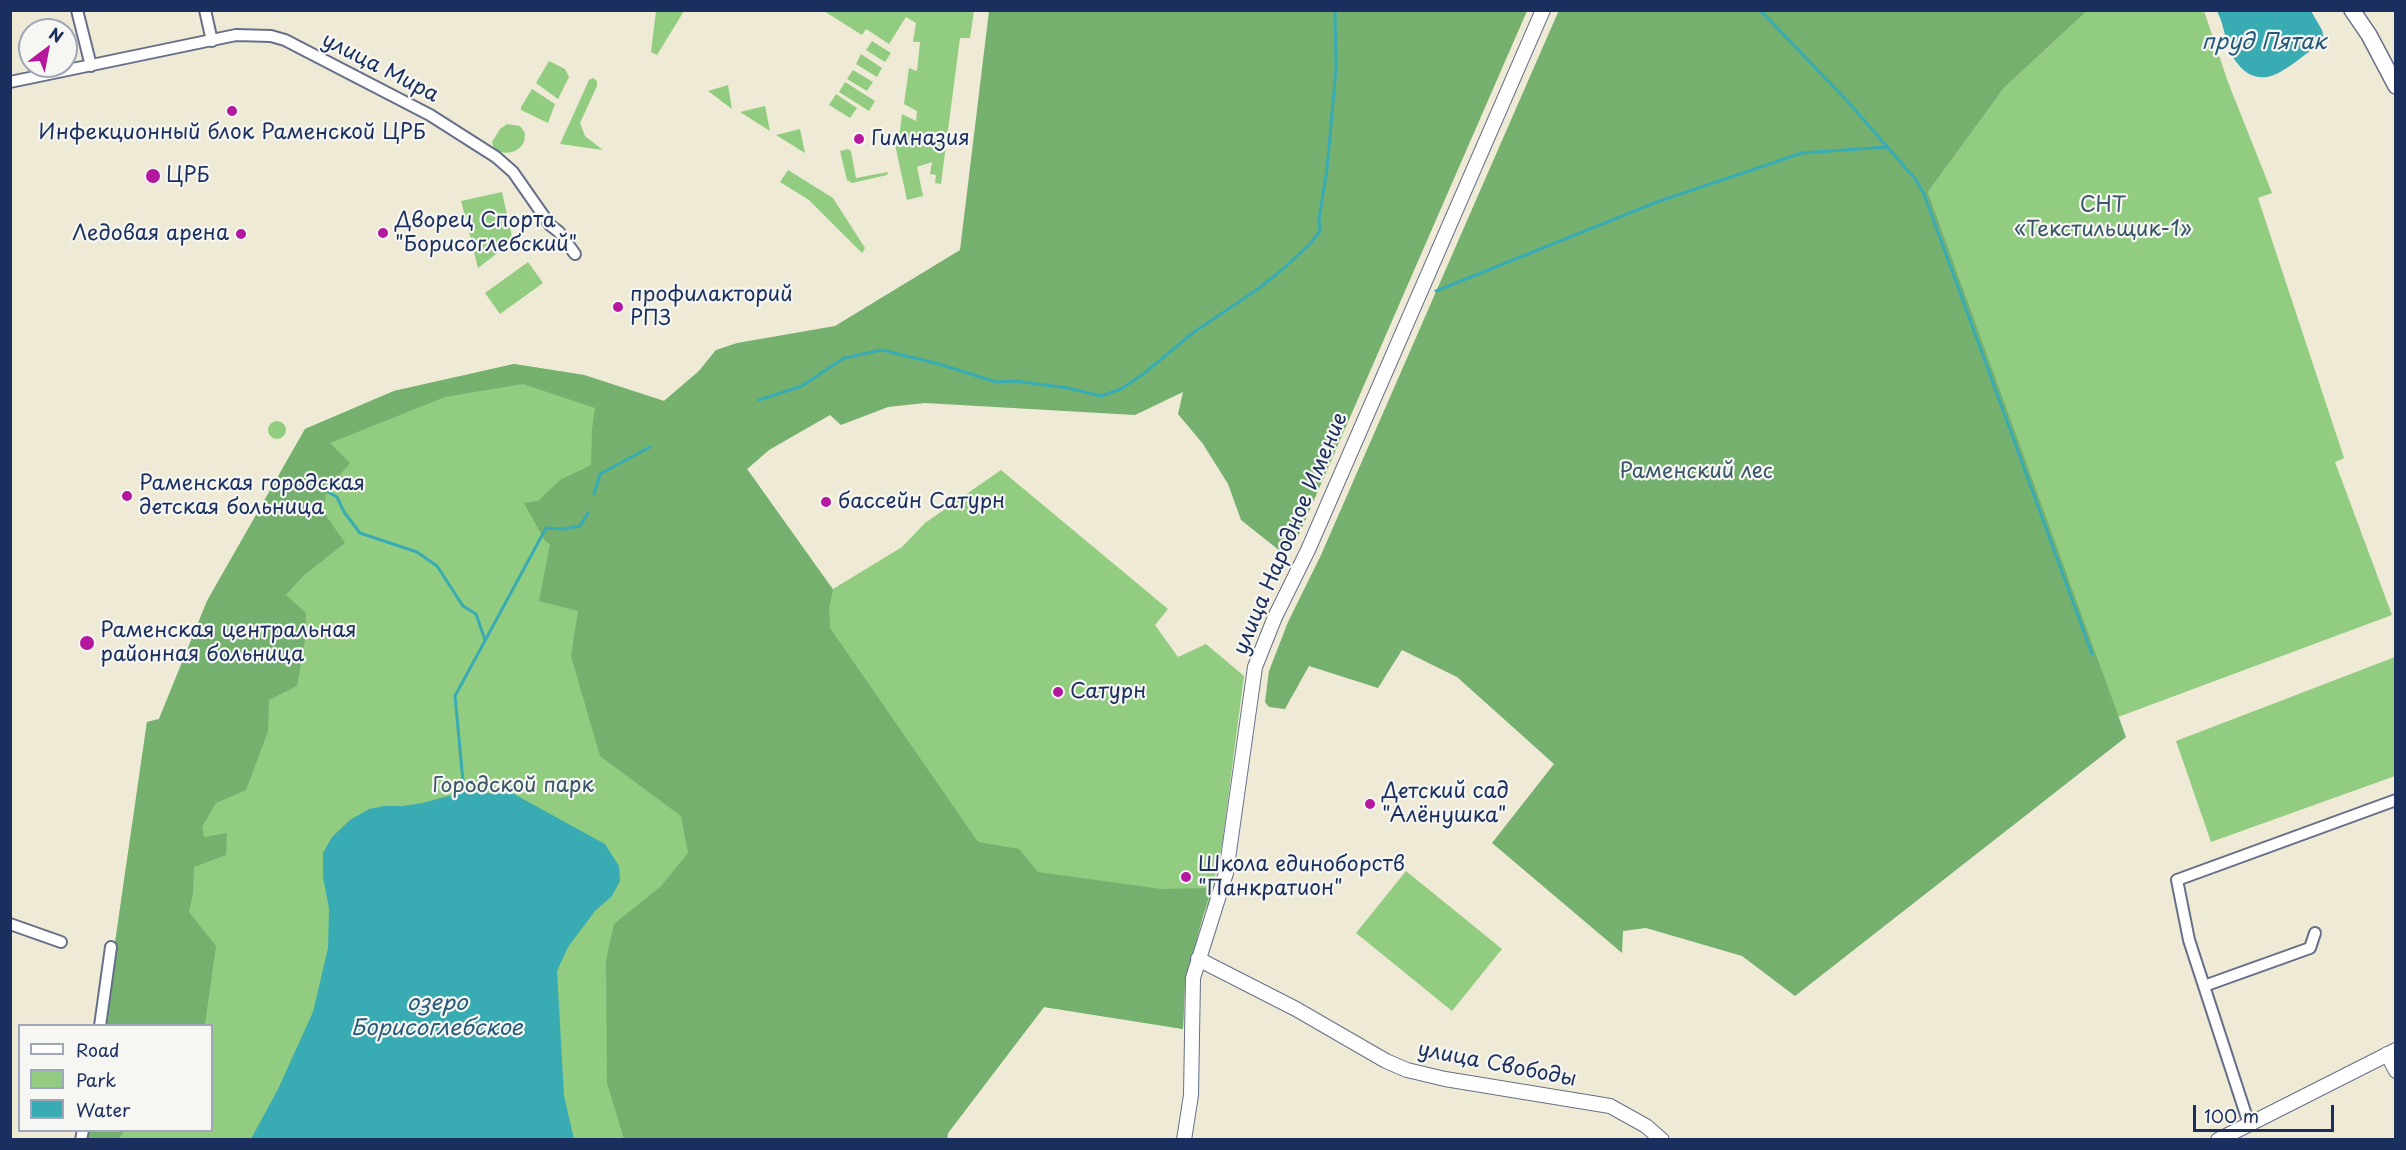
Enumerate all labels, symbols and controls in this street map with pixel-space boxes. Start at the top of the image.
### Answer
north arrow [18,18,78,78]
text: N [45,21,68,48]
street label: улица Мира [317,28,443,108]
water label: пруд Пятак [2202,30,2326,56]
marker: Инфекционный блок Раменской ЦРБ [225,104,239,118]
place label: Инфекционный блок Раменской ЦРБ [39,120,425,146]
place label: Гимназия [871,126,970,152]
marker: Гимназия [852,132,866,146]
place label: ЦРБ [166,163,209,189]
marker: ЦРБ [144,167,162,185]
park label: СНТ «Текстильщик-1» [2014,193,2192,243]
place label: Дворец Спорта "Борисоглебский" [395,208,577,258]
place label: Ледовая арена [72,221,229,247]
marker: Дворец Спорта "Борисоглебский" [376,226,390,240]
marker: Ледовая арена [234,227,248,241]
place label: профилакторий РПЗ [630,282,793,332]
marker: профилакторий РПЗ [611,300,625,314]
street label: улица Народное Имение [1228,409,1354,659]
park label: Раменский лес [1619,459,1773,485]
place label: Раменская городская детская больница [139,471,365,521]
marker: Раменская городская детская больница [120,489,134,503]
place label: бассейн Сатурн [838,489,1005,515]
marker: бассейн Сатурн [819,495,833,509]
place label: Раменская центральная районная больница [100,618,357,668]
marker: Раменская центральная районная больница [78,634,96,652]
place label: Сатурн [1070,679,1146,705]
marker: Сатурн [1051,685,1065,699]
park label: Городской парк [432,773,594,799]
place label: Детский сад "Алёнушка" [1382,779,1509,829]
marker: Детский сад "Алёнушка" [1363,797,1377,811]
place label: Школа единоборств "Панкратион" [1198,852,1405,902]
marker: Школа единоборств "Панкратион" [1179,870,1193,884]
water label: озеро Борисоглебское [351,991,523,1042]
legend [18,1024,213,1132]
text: Road [76,1036,120,1063]
street label: улица Свободы [1415,1037,1579,1093]
text: Park [76,1066,116,1093]
scale bar [2196,1093,2337,1131]
text: Water [76,1096,130,1123]
text: 100 m [2204,1102,2259,1129]

